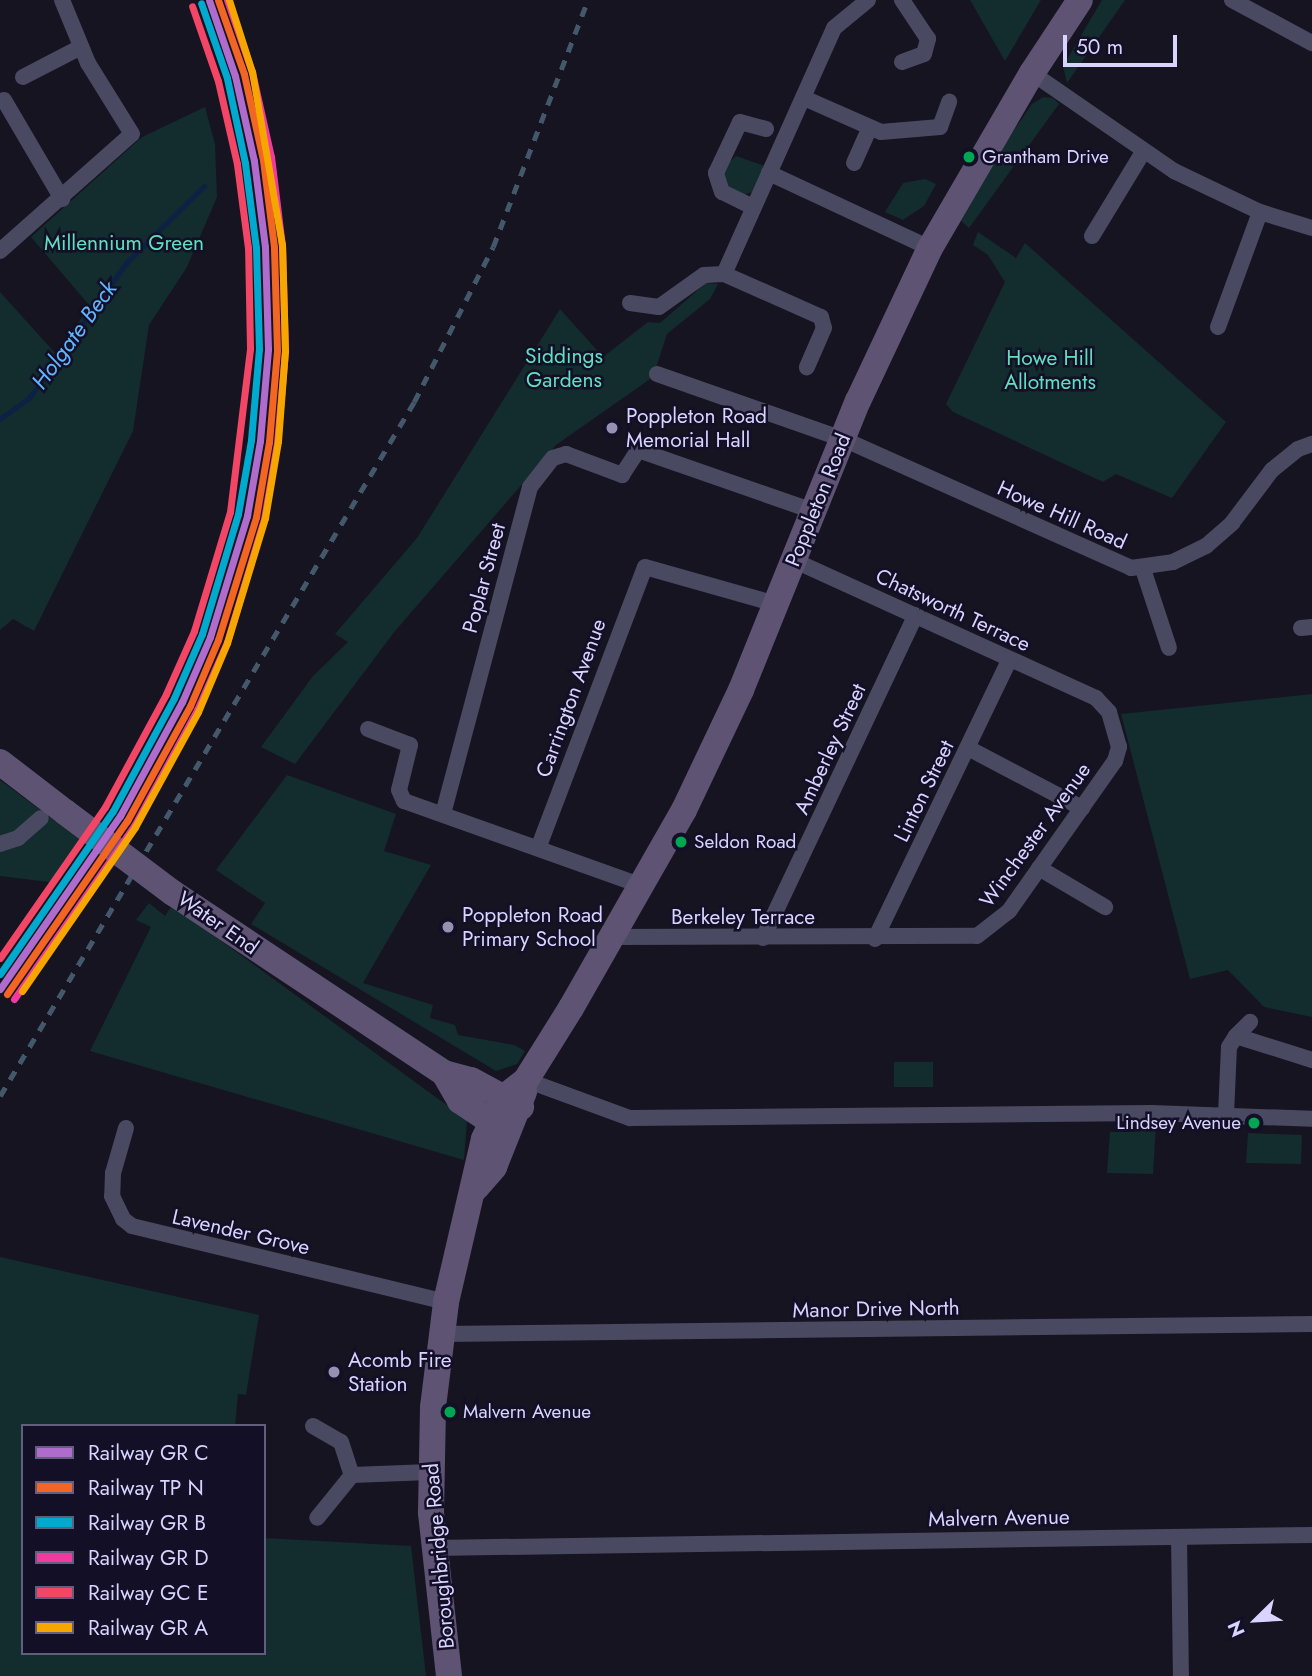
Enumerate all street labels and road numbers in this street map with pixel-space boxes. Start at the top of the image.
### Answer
street label: Poppleton Road [780,430,856,570]
street label: Howe Hill Road [993,475,1131,555]
street label: Poplar Street [457,520,511,636]
street label: Chatsworth Terrace [872,563,1034,657]
street label: Carrington Avenue [531,615,611,781]
street label: Amberley Street [789,680,871,818]
street label: Linton Street [889,736,959,846]
street label: Winchester Avenue [974,758,1096,912]
street label: Water End [173,886,263,960]
street label: Berkeley Terrace [671,904,815,930]
street label: Lavender Grove [170,1204,312,1260]
street label: Manor Drive North [792,1295,960,1323]
street label: Boroughbridge Road [418,1462,460,1650]
street label: Malvern Avenue [928,1504,1070,1532]

